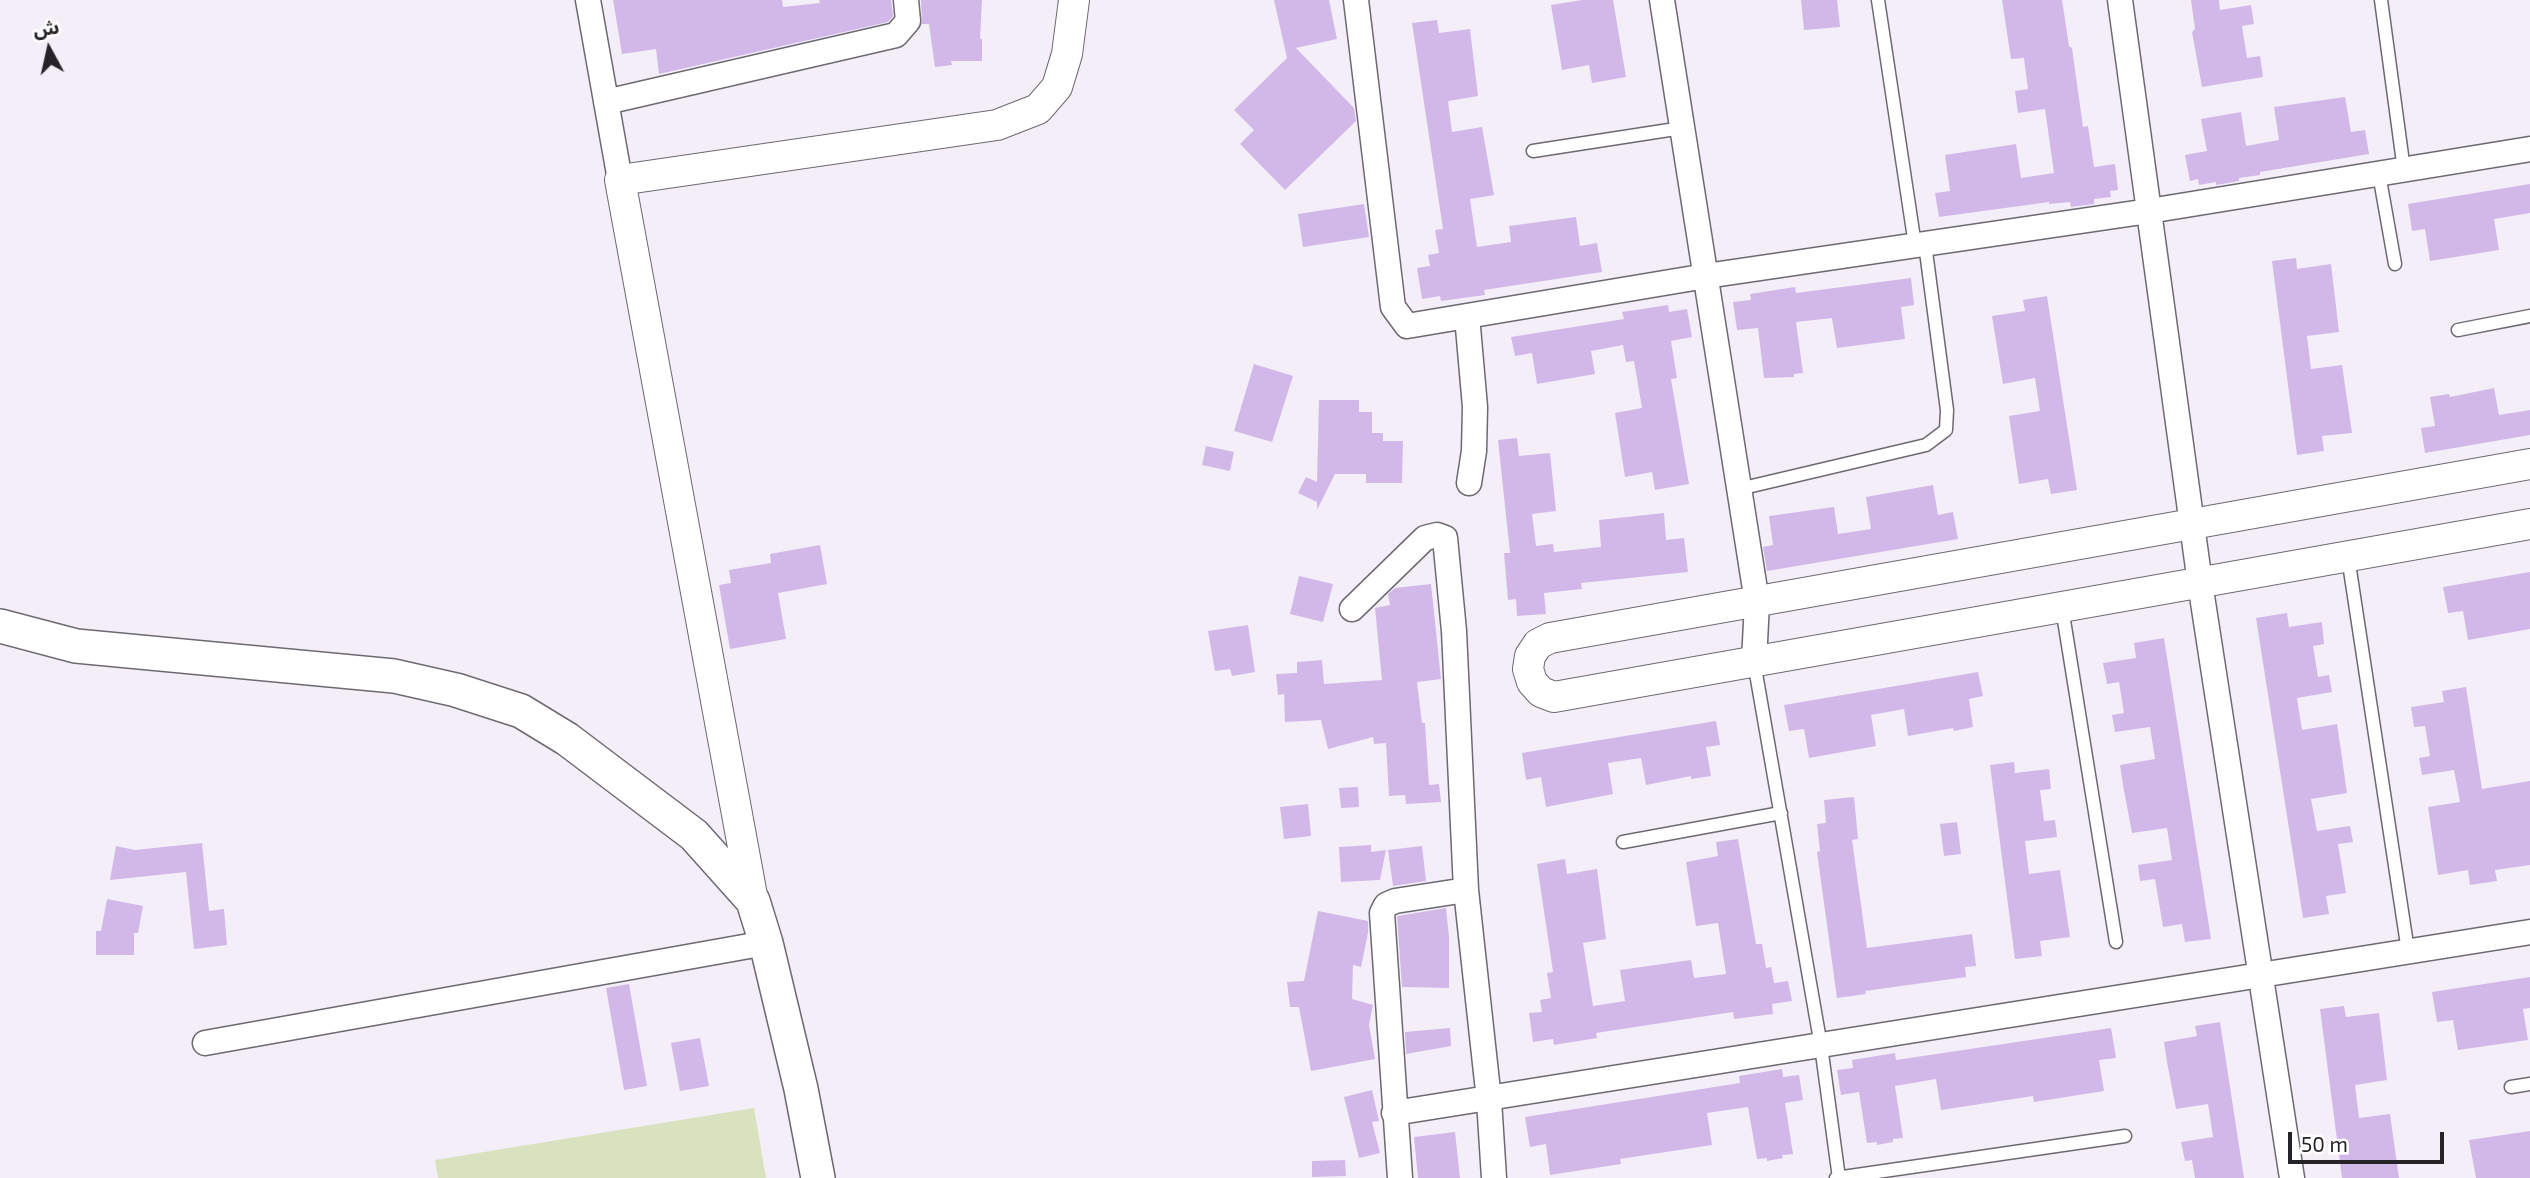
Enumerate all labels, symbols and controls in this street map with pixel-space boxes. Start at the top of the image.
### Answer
north arrow [14,14,84,84]
text: ش [32,15,60,41]
scale bar [2292,1118,2448,1162]
text: 50 m [2301,1131,2348,1156]

